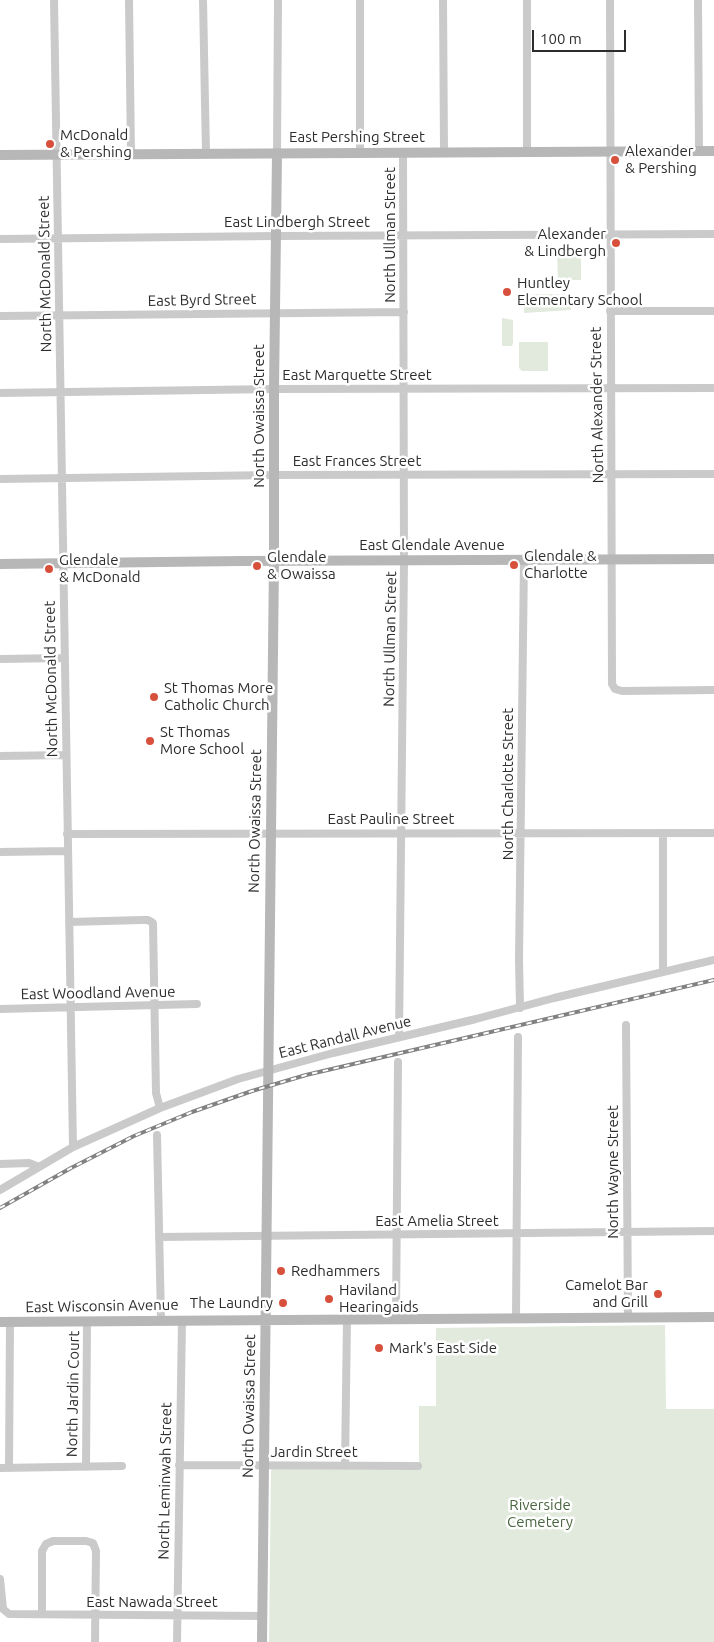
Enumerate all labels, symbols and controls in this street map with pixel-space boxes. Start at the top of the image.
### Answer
scale bar [534,20,628,52]
text: 100 m [540,30,582,47]
place label: McDonald & Pershing [60,126,132,161]
street label: East Pershing Street [289,128,425,146]
marker: McDonald & Pershing [44,138,56,150]
place label: Alexander & Pershing [625,142,697,177]
marker: Alexander & Pershing [609,154,621,166]
street label: North Ullman Street [381,167,399,303]
street label: North McDonald Street [35,195,55,353]
street label: East Lindbergh Street [224,213,370,231]
place label: Alexander & Lindbergh [524,225,606,260]
marker: Alexander & Lindbergh [610,237,622,249]
place label: Huntley Elementary School [517,274,643,309]
marker: Huntley Elementary School [501,286,513,298]
street label: East Byrd Street [148,290,256,310]
street label: North Alexander Street [587,326,607,484]
street label: North Owaissa Street [250,344,268,488]
street label: East Marquette Street [282,366,432,384]
street label: East Frances Street [293,452,421,470]
street label: East Glendale Avenue [359,536,505,554]
place label: Glendale & Charlotte [524,547,597,582]
place label: Glendale & Owaissa [267,548,336,583]
place label: Glendale & McDonald [59,551,141,586]
marker: Glendale & Charlotte [508,559,520,571]
marker: Glendale & Owaissa [251,560,263,572]
marker: Glendale & McDonald [43,563,55,575]
street label: North Ullman Street [380,571,400,707]
street label: North McDonald Street [41,600,61,758]
place label: St Thomas More Catholic Church [164,679,273,714]
marker: St Thomas More Catholic Church [148,691,160,703]
street label: North Charlotte Street [499,708,517,860]
place label: St Thomas More School [160,723,244,758]
marker: St Thomas More School [144,735,156,747]
street label: North Owaissa Street [245,749,265,893]
street label: East Pauline Street [328,810,454,828]
street label: East Woodland Avenue [20,983,176,1003]
street label: East Randall Avenue [277,1012,413,1062]
street label: North Wayne Street [604,1105,622,1239]
street label: East Amelia Street [375,1212,499,1230]
place label: Redhammers [291,1262,380,1280]
marker: Redhammers [275,1265,287,1277]
place label: Camelot Bar and Grill [565,1276,648,1311]
place label: Haviland Hearingaids [339,1281,419,1316]
marker: Camelot Bar and Grill [652,1288,664,1300]
marker: Haviland Hearingaids [323,1293,335,1305]
place label: The Laundry [190,1294,273,1312]
street label: East Wisconsin Avenue [25,1296,179,1316]
marker: The Laundry [277,1297,289,1309]
street label: North Jardin Court [63,1331,83,1457]
street label: North Owaissa Street [239,1334,259,1478]
place label: Mark's East Side [389,1339,497,1357]
marker: Mark's East Side [373,1342,385,1354]
street label: North Leminwah Street [155,1402,175,1560]
street label: Jardin Street [270,1443,358,1461]
park label: Riverside Cemetery [507,1496,573,1531]
street label: East Nawada Street [86,1593,218,1611]

